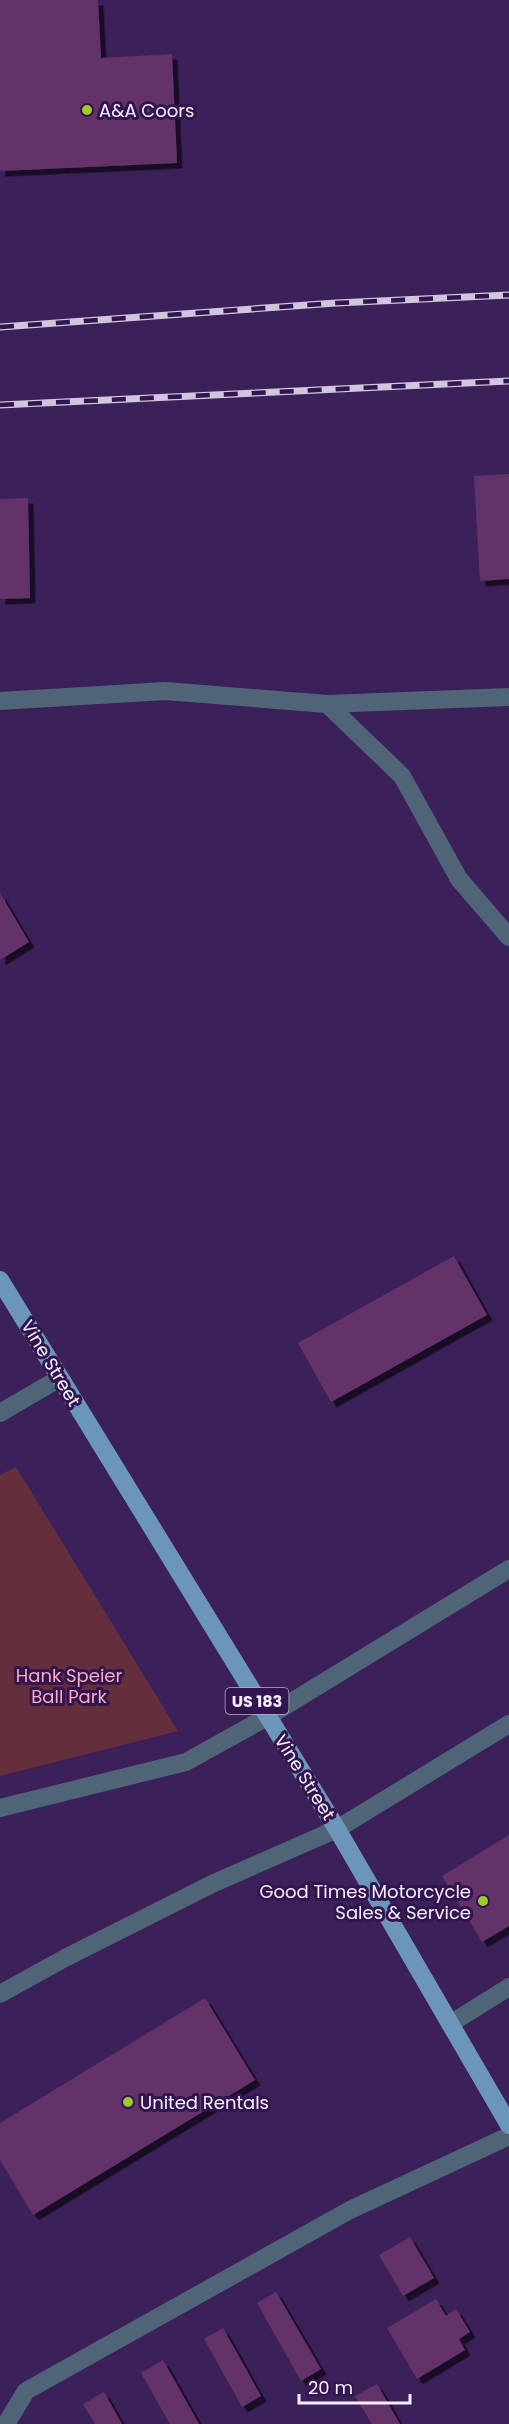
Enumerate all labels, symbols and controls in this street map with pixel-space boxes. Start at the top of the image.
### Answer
place label: A&A Coors [99,98,194,123]
marker: A&A Coors [80,103,94,117]
street label: Vine Street [15,1315,87,1411]
park label: Hank Speier Ball Park [16,1663,122,1709]
road number: US 183 [226,1688,288,1714]
street label: Vine Street [269,1729,341,1825]
place label: Good Times Motorcycle Sales & Service [260,1879,471,1925]
marker: Good Times Motorcycle Sales & Service [476,1894,490,1908]
place label: United Rentals [140,2090,269,2115]
marker: United Rentals [121,2095,135,2109]
scale bar [299,2367,410,2405]
text: 20 m [308,2375,353,2400]

